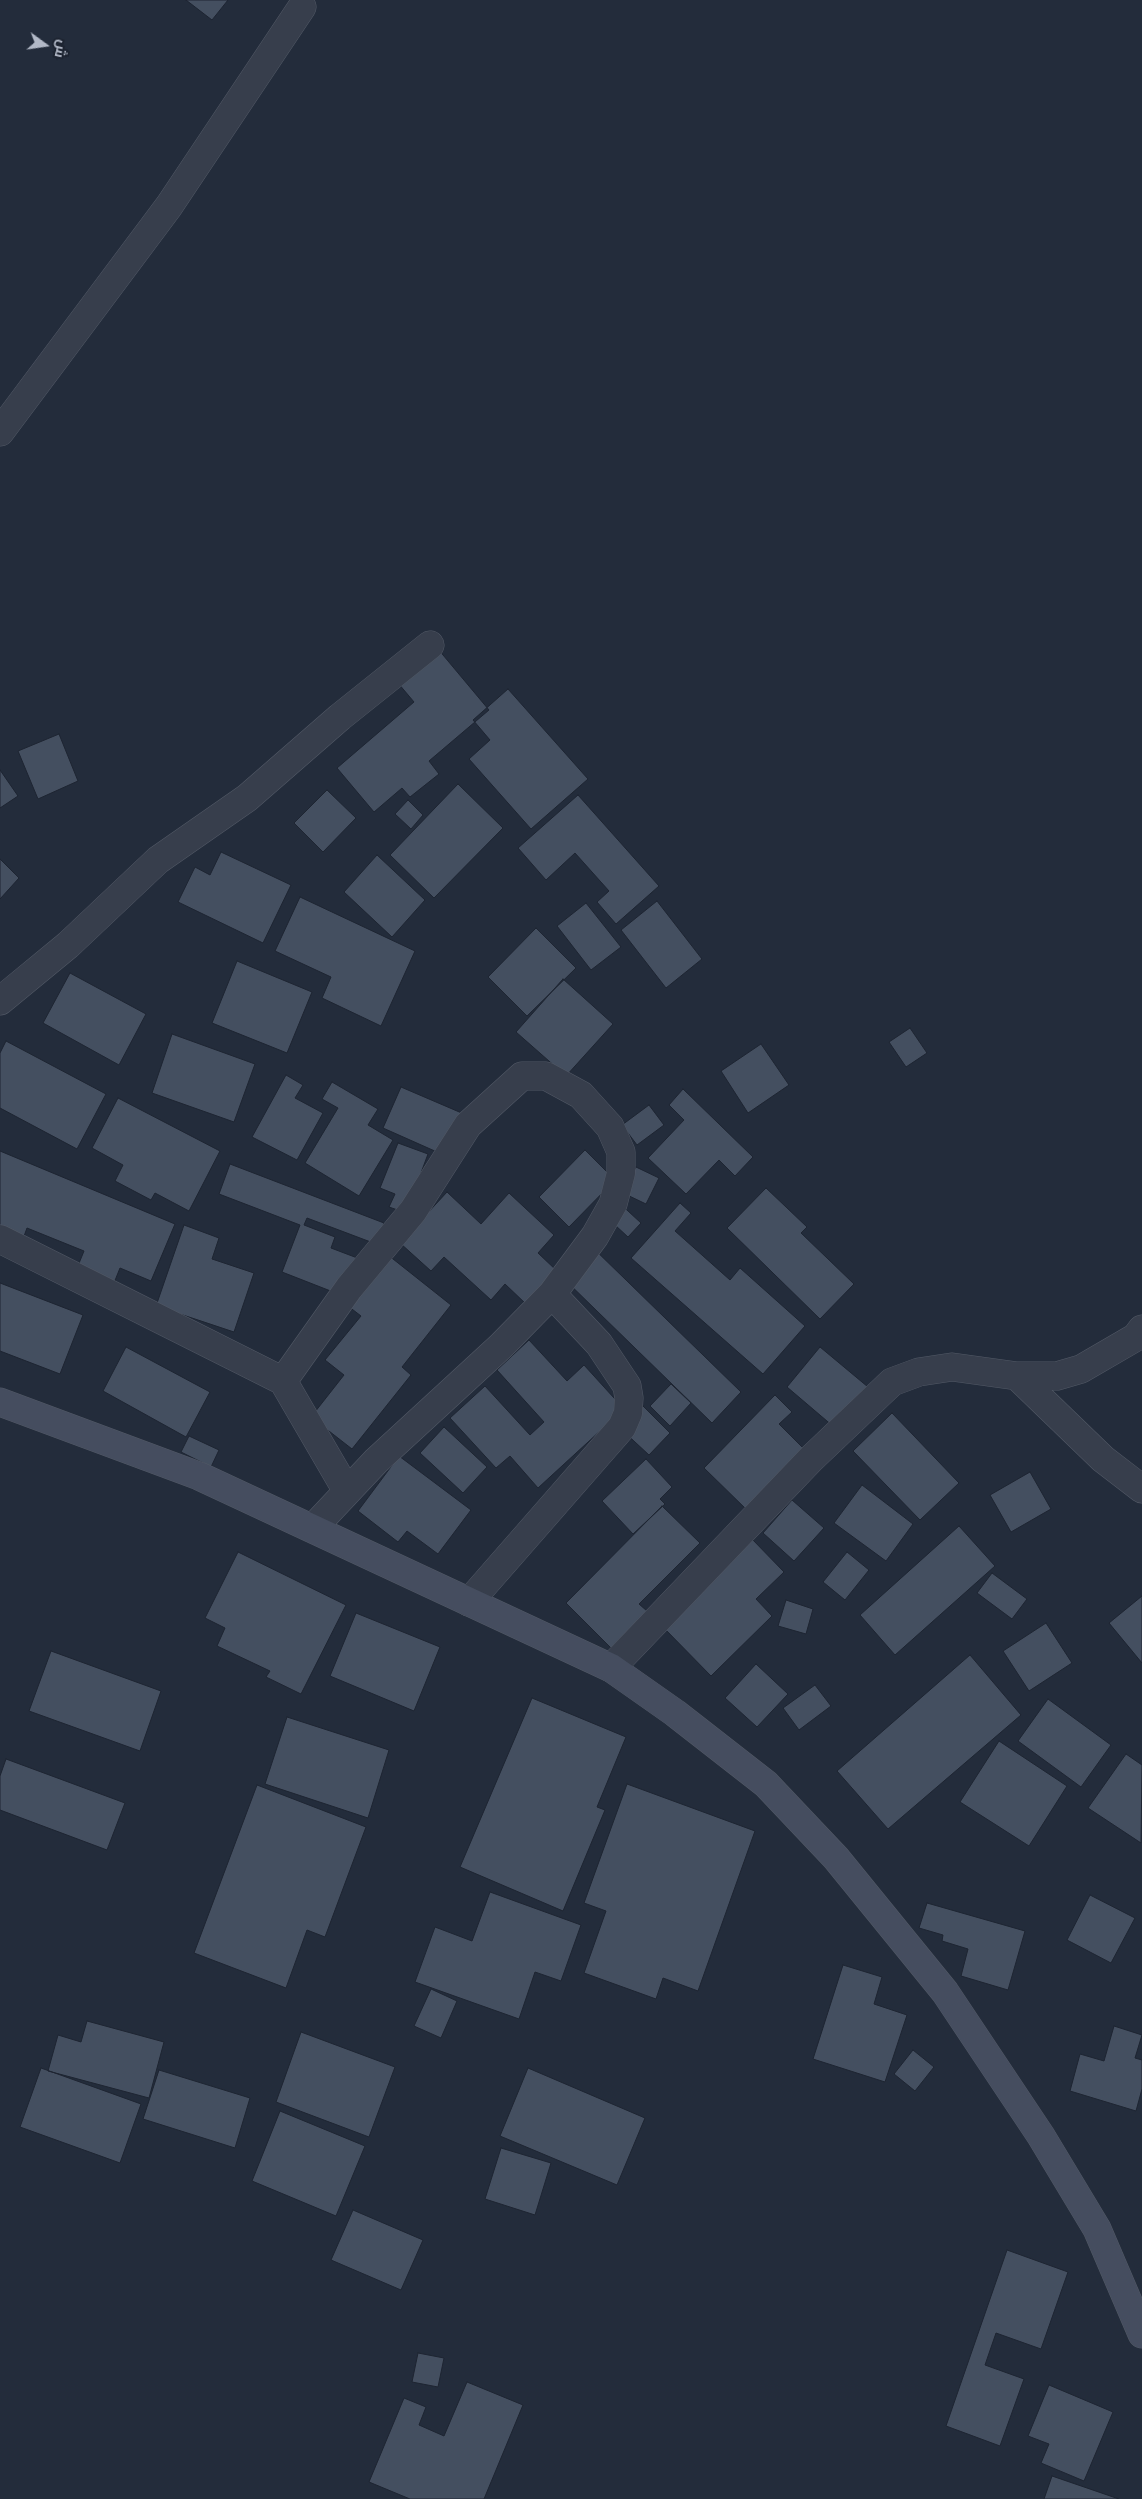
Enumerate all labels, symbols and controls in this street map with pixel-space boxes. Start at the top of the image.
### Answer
north arrow [20,20,70,70]
text: ش [50,38,70,60]

